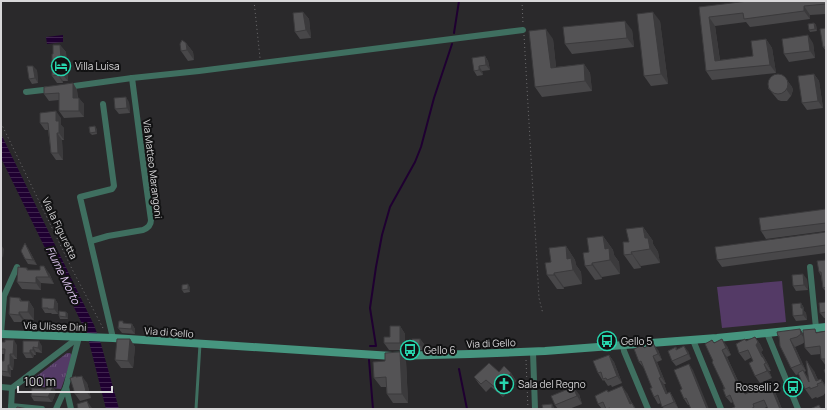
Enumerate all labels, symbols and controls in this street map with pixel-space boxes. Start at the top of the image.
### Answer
hotel icon: Villa Luisa [50,55,72,77]
place label: Villa Luisa [75,59,120,73]
street label: Via Matteo Marangoni [140,119,166,219]
street label: Via la Figuretta [39,195,81,261]
water label: Fiume Morto [43,243,85,308]
street label: Via Ulisse Dini [23,318,87,334]
street label: Via di Gello [144,323,194,341]
bus stop icon: Gello 5 [596,330,618,352]
place label: Gello 5 [621,334,652,348]
street label: Via di Gello [466,335,516,351]
bus stop icon: Gello 6 [399,339,421,361]
place label: Gello 6 [424,343,456,357]
scale bar [18,368,112,394]
text: 100 m [24,373,56,390]
church icon: Sala del Regno [493,373,515,395]
bus stop icon: Rosselli 2 [782,376,804,398]
place label: Sala del Regno [518,377,586,391]
place label: Rosselli 2 [736,380,779,394]

